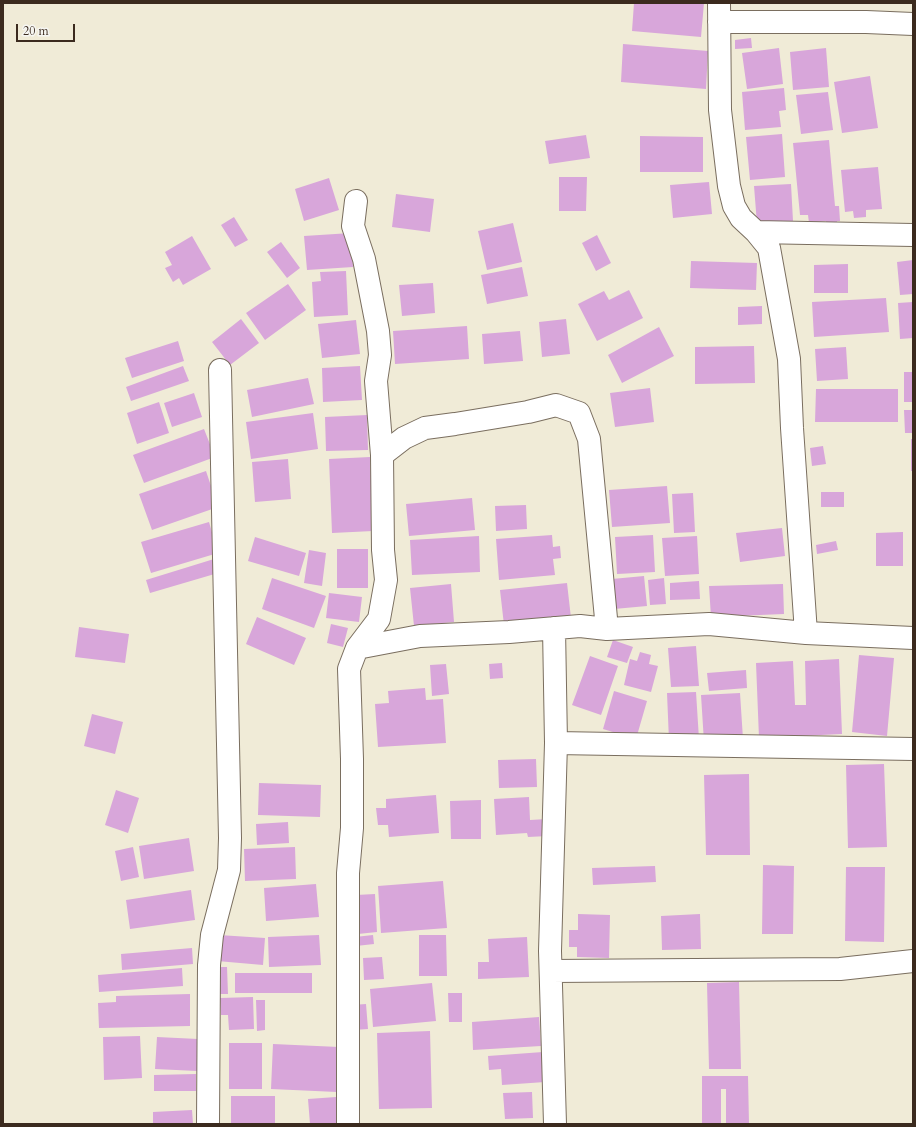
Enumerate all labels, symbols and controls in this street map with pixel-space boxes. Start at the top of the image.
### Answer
scale bar [18,16,77,42]
text: 20 m [23,23,49,39]

